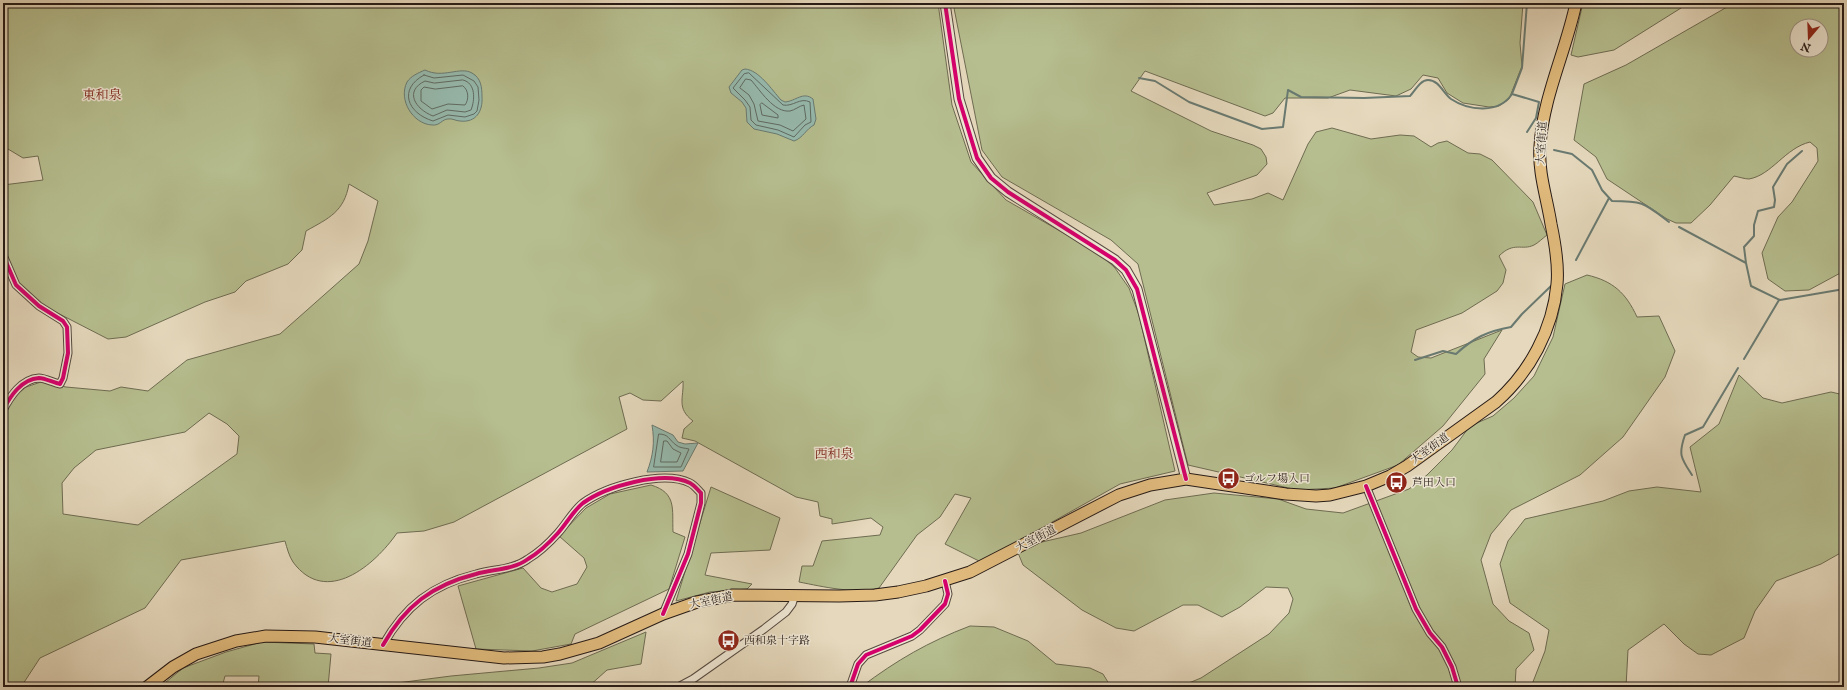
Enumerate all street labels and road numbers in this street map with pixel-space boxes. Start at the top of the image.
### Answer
street label: 大室街道 [1534,121,1550,165]
street label: 大室街道 [1408,430,1452,468]
street label: 大室街道 [1013,522,1059,556]
street label: 大室街道 [688,590,734,612]
street label: 大室街道 [327,631,373,651]

